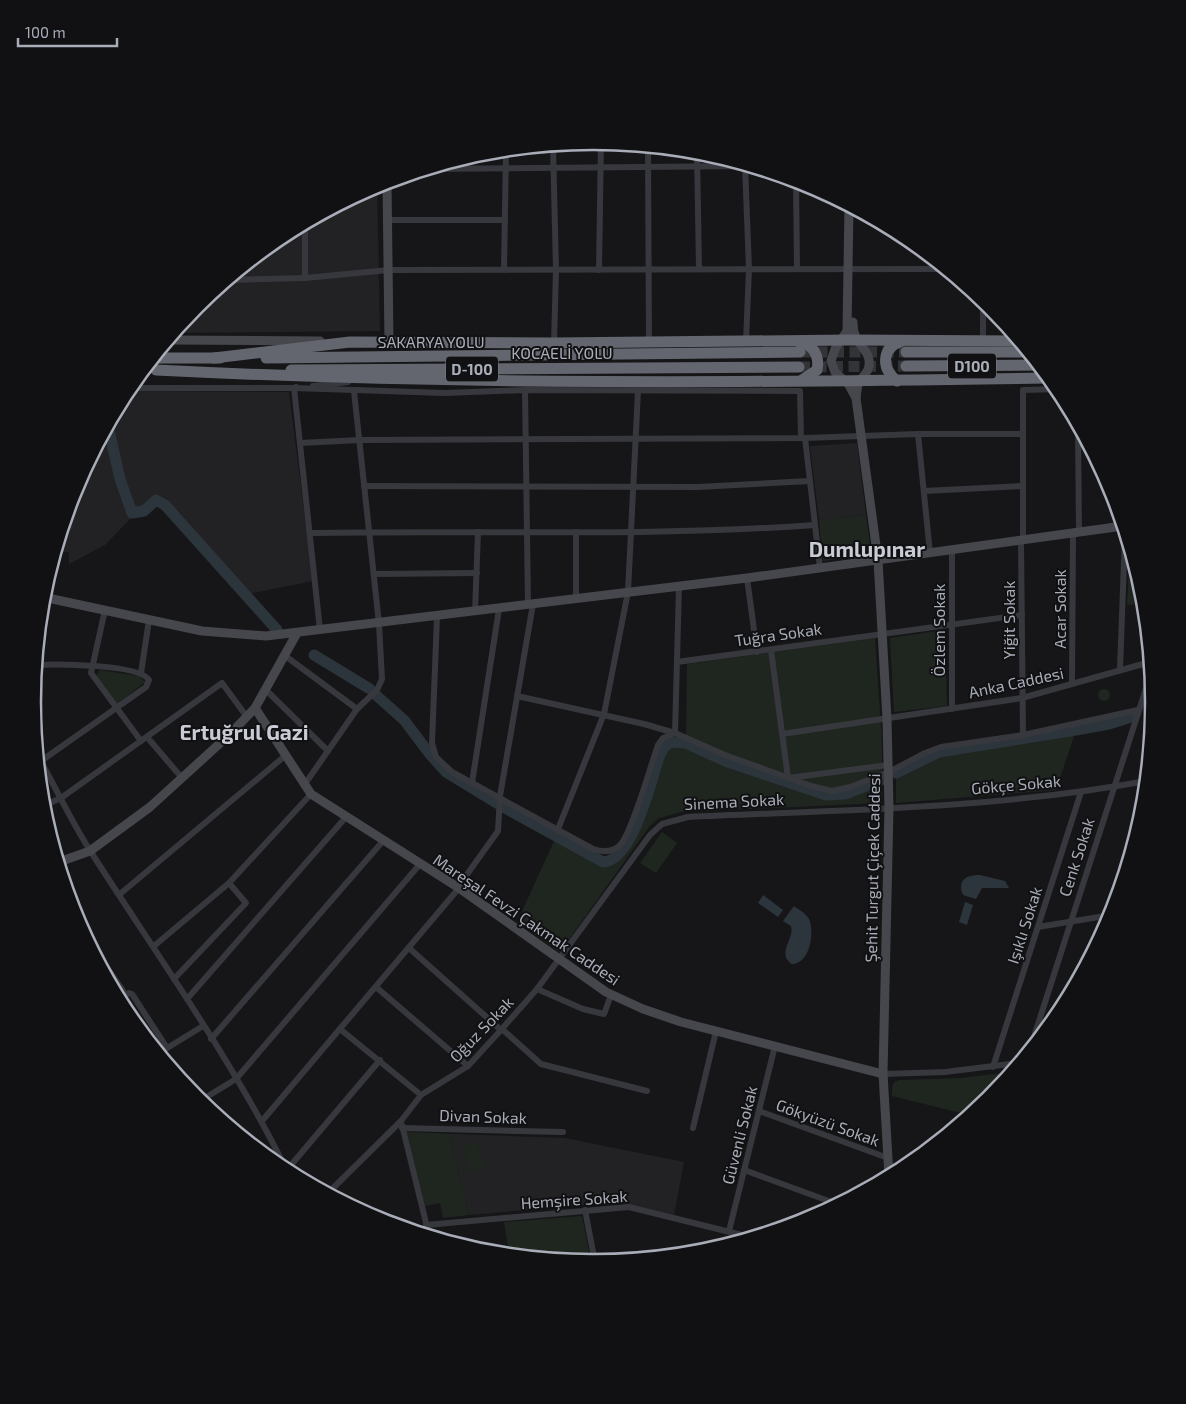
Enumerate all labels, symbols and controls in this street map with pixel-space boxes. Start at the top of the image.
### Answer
scale bar [18,15,116,47]
text: 100 m [25,23,66,41]
street label: SAKARYA YOLU [377,332,485,351]
street label: KOCAELİ YOLU [511,343,613,362]
road number: D100 [948,354,996,378]
road number: D-100 [446,356,498,382]
district label: Dumlupınar [809,536,925,561]
street label: Acar Sokak [1050,569,1069,649]
street label: Yiğit Sokak [999,581,1018,659]
street label: Özlem Sokak [929,584,948,676]
street label: Tuğra Sokak [733,618,823,650]
street label: Anka Caddesi [967,663,1065,701]
district label: Ertuğrul Gazi [179,719,309,744]
street label: Gökçe Sokak [970,771,1062,798]
street label: Şehit Turgut Çiçek Caddesi [861,773,884,963]
street label: Sinema Sokak [683,789,785,813]
street label: Cenk Sokak [1054,815,1098,899]
street label: Mareşal Fevzi Çakmak Caddesi [430,849,624,989]
street label: Işıklı Sokak [1003,884,1046,966]
street label: Oğuz Sokak [445,992,517,1066]
street label: Güvenli Sokak [718,1084,760,1186]
street label: Gökyüzü Sokak [774,1094,882,1150]
street label: Divan Sokak [439,1105,527,1127]
street label: Hemşire Sokak [520,1186,628,1213]

